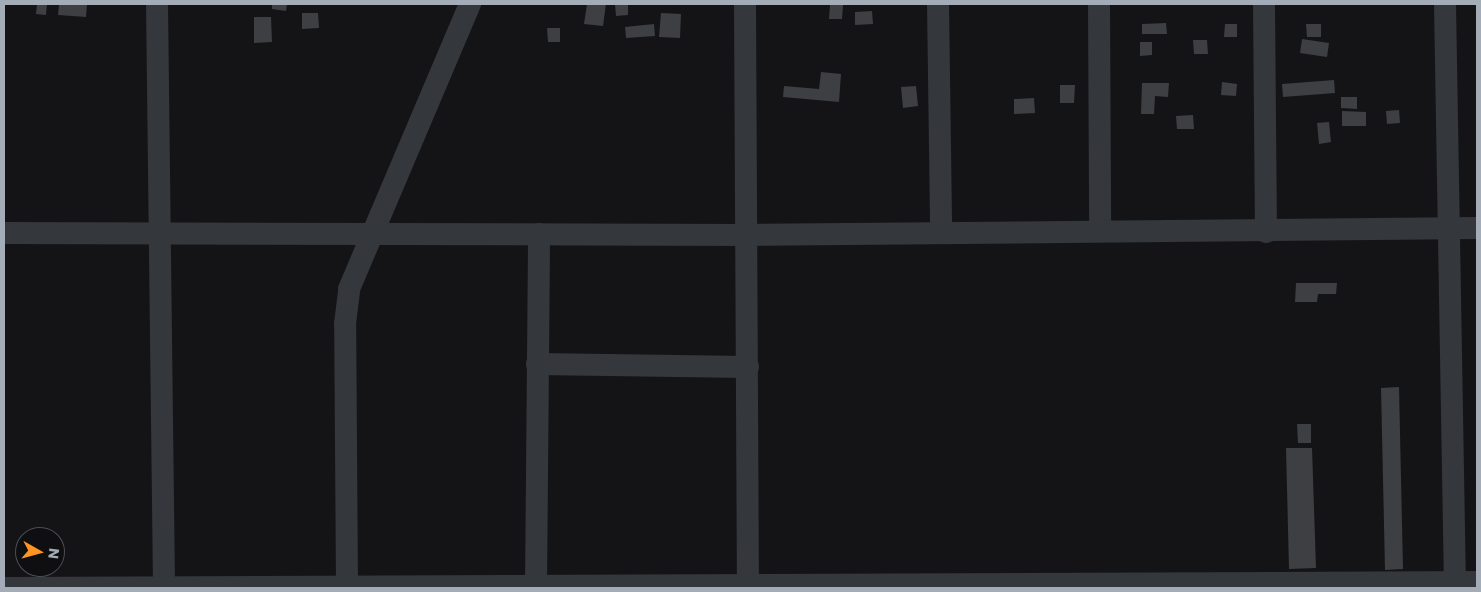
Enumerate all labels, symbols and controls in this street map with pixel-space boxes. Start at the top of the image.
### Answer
north arrow [15,527,65,577]
text: N [43,547,64,560]

